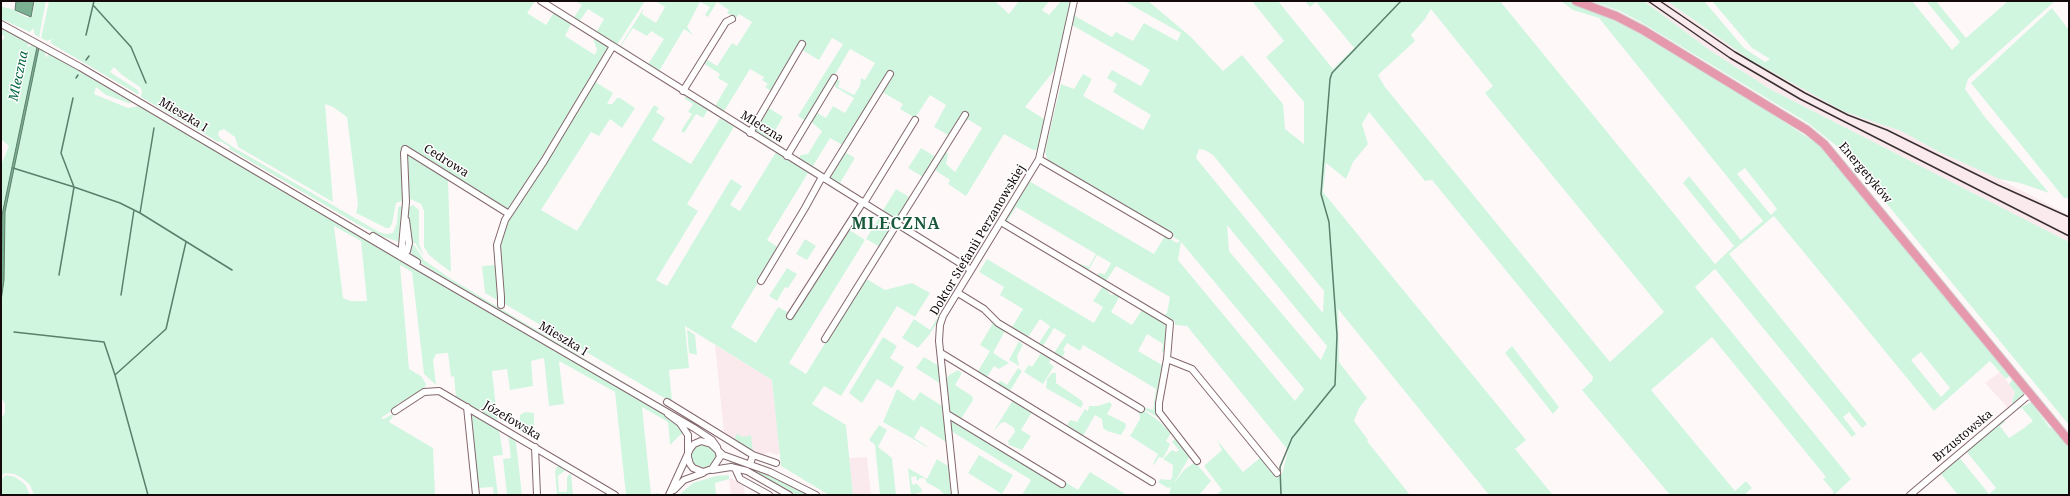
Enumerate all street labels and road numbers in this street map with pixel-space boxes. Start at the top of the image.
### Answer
street label: Mieszka I [156,95,210,135]
street label: Mleczna [738,108,786,146]
street label: Energetyków [1835,140,1895,206]
street label: Cedrowa [421,141,471,181]
street label: Doktor Stefanii Perzanowskiej [927,162,1029,318]
street label: Mieszka I [536,319,590,359]
street label: Józefowska [481,398,543,444]
street label: Brzustowska [1930,407,1996,465]

